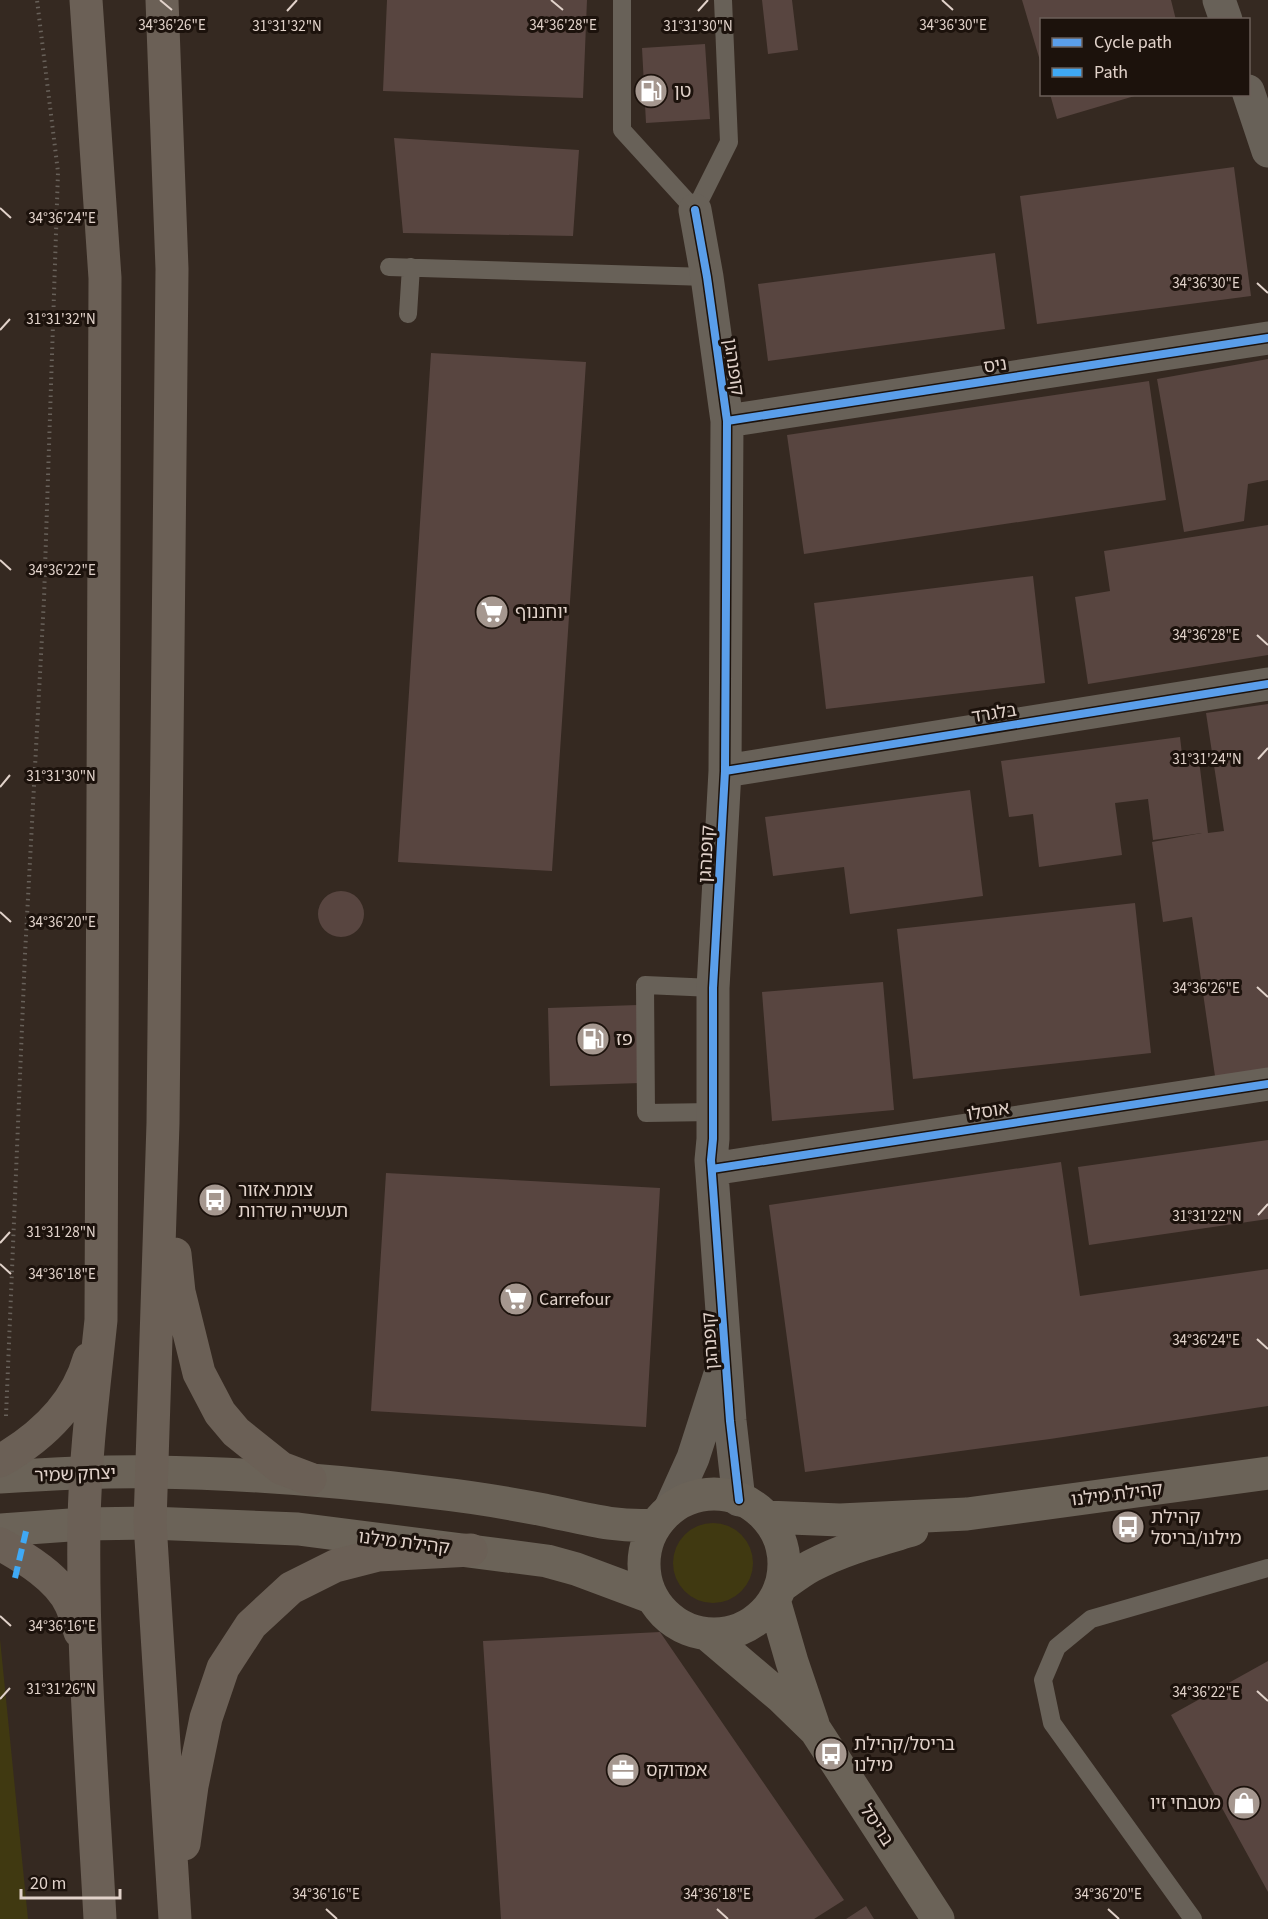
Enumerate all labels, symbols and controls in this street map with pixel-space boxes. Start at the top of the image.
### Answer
text: 34°36'26"E [138,15,206,36]
text: 34°36'28"E [529,15,597,36]
text: 34°36'30"E [919,15,987,36]
text: 31°31'32"N [252,16,322,37]
text: 31°31'30"N [663,16,733,37]
legend [1040,18,1250,96]
text: Cycle path [1094,30,1172,55]
text: Path [1094,60,1128,85]
fuel station icon: טן [633,73,669,109]
place label: טן [674,79,691,104]
text: 34°36'24"E [28,208,96,229]
text: 34°36'30"E [1172,273,1240,294]
text: 31°31'32"N [26,309,96,330]
street label: קופנהגן [717,337,750,397]
street label: ניס [982,351,1009,380]
text: 34°36'22"E [28,560,96,581]
supermarket icon: יוחננוף [474,594,510,630]
place label: יוחננוף [515,600,568,625]
text: 34°36'28"E [1172,625,1240,646]
street label: בלגרד [970,698,1019,729]
text: 31°31'24"N [1172,749,1242,770]
text: 31°31'30"N [26,766,96,787]
street label: קופנהגן [693,824,720,884]
text: 34°36'20"E [28,912,96,933]
text: 34°36'26"E [1172,978,1240,999]
fuel station icon: פז [575,1021,611,1057]
place label: פז [616,1027,633,1052]
street label: אוסלו [965,1096,1011,1127]
place label: צומת אזור תעשייה שדרות [238,1178,348,1224]
bus stop icon: צומת אזור תעשייה שדרות [197,1182,233,1218]
text: 31°31'22"N [1172,1206,1242,1227]
text: 31°31'28"N [26,1222,96,1243]
text: 34°36'18"E [28,1264,96,1285]
supermarket icon: Carrefour [498,1281,534,1317]
place label: Carrefour [539,1287,611,1312]
street label: קופנהגן [696,1311,725,1371]
text: 34°36'24"E [1172,1330,1240,1351]
street label: יצחק שמיר [34,1461,116,1488]
street label: קהילת מילנו [1070,1476,1164,1513]
place label: קהילת מילנו/בריסל [1151,1505,1242,1551]
bus stop icon: קהילת מילנו/בריסל [1110,1509,1146,1545]
street label: קהילת מילנו [357,1524,451,1561]
text: 34°36'16"E [28,1616,96,1637]
text: 31°31'26"N [26,1679,96,1700]
text: 34°36'22"E [1172,1682,1240,1703]
place label: בריסל/קהילת מילנו [854,1732,955,1778]
bus stop icon: בריסל/קהילת מילנו [813,1736,849,1772]
office icon: אמדוקס [605,1752,641,1788]
place label: אמדוקס [646,1758,707,1783]
shop icon: מטבחי זיו [1226,1785,1262,1821]
place label: מטבחי זיו [1150,1791,1221,1816]
street label: בריסל [854,1799,899,1851]
scale bar [21,1862,120,1900]
text: 20 m [30,1871,66,1896]
text: 34°36'16"E [292,1884,360,1905]
text: 34°36'18"E [683,1884,751,1905]
text: 34°36'20"E [1074,1884,1142,1905]

